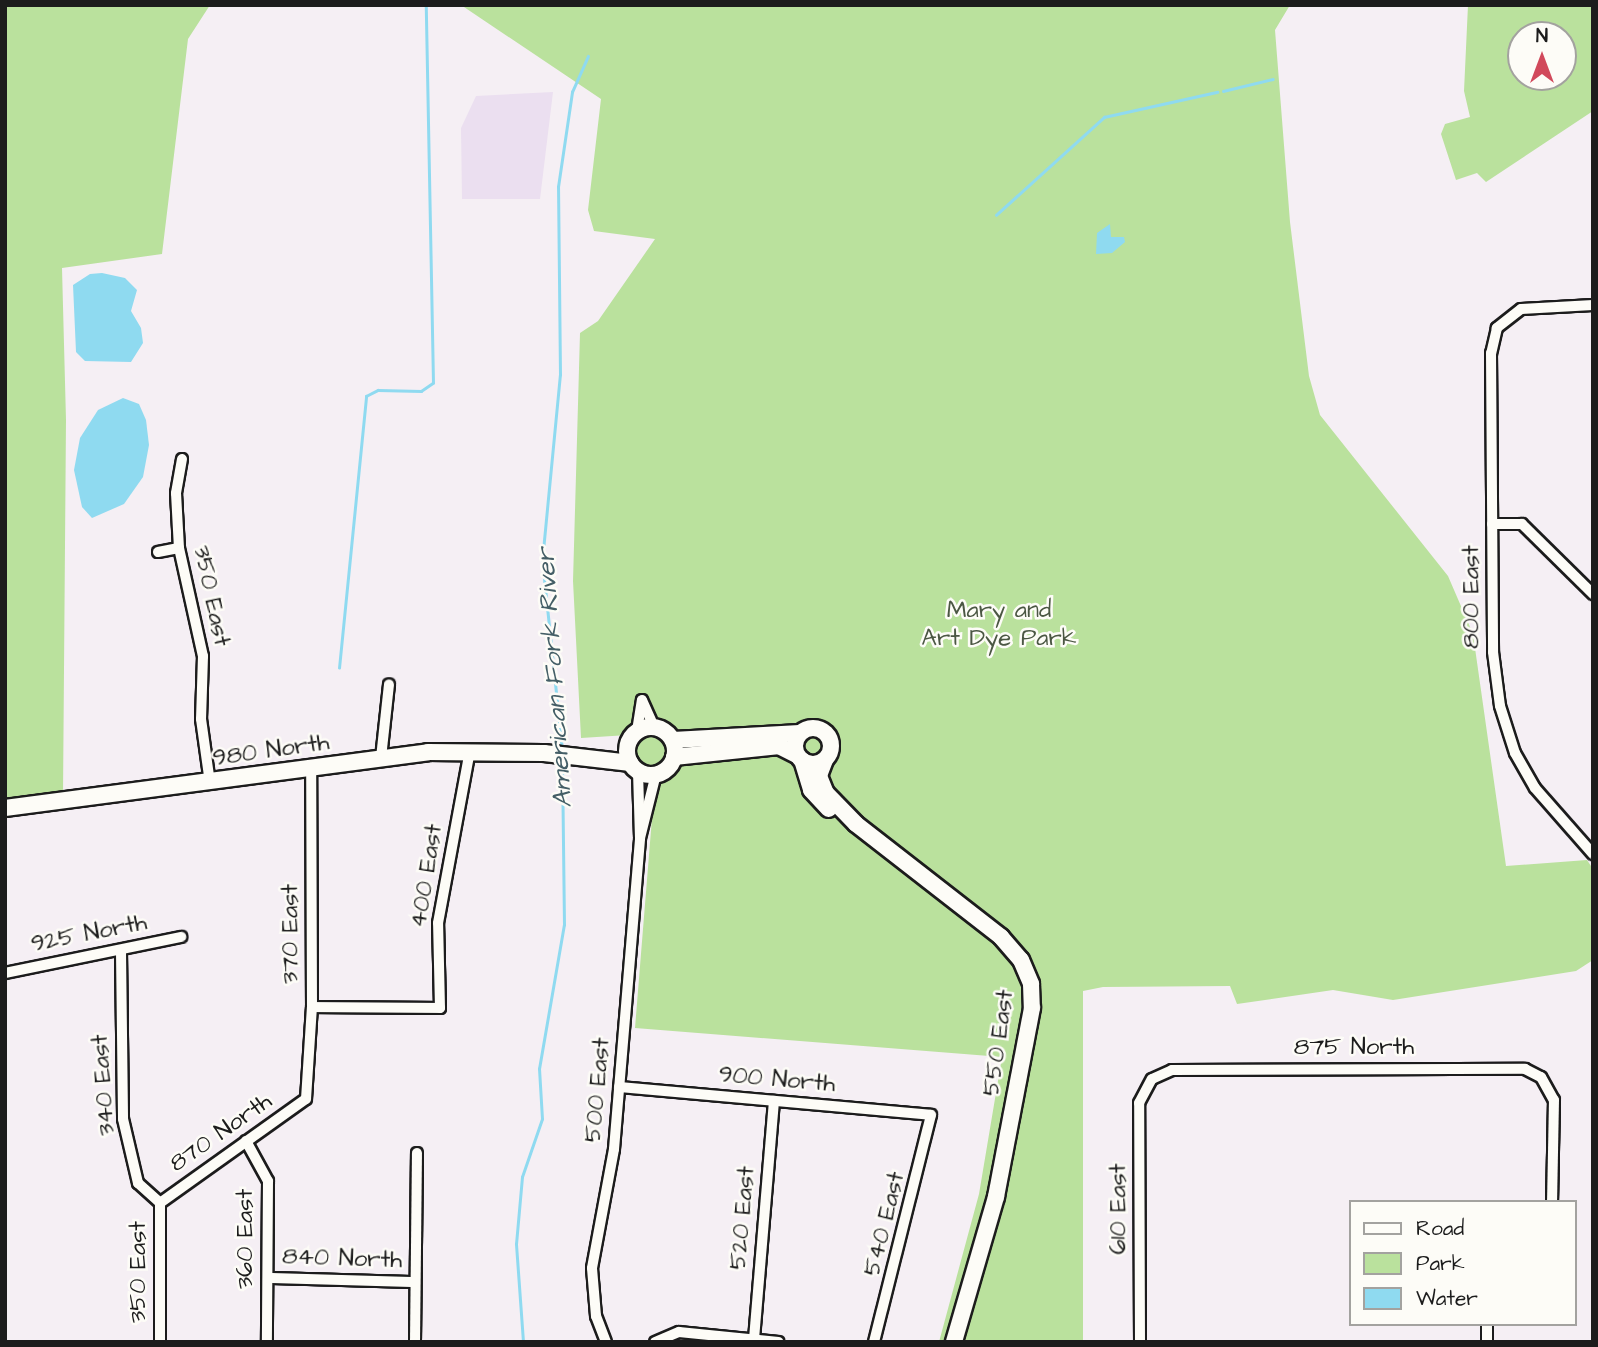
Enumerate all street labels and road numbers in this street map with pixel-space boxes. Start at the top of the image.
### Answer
street label: 350 East [186,543,236,649]
street label: 800 East [1458,545,1486,649]
street label: 980 North [211,729,331,773]
street label: 400 East [405,822,449,930]
street label: 370 East [277,884,305,984]
street label: 925 North [29,909,149,959]
street label: 550 East [977,988,1021,1098]
street label: 340 East [86,1033,122,1137]
street label: 875 North [1294,1034,1414,1062]
street label: 500 East [579,1036,617,1144]
street label: 900 North [718,1061,836,1099]
street label: 870 North [164,1087,278,1179]
street label: 610 East [1105,1163,1133,1255]
street label: 520 East [724,1165,762,1271]
street label: 540 East [858,1169,912,1279]
street label: 360 East [232,1189,260,1289]
street label: 350 East [125,1221,153,1323]
street label: 840 North [282,1243,402,1275]

